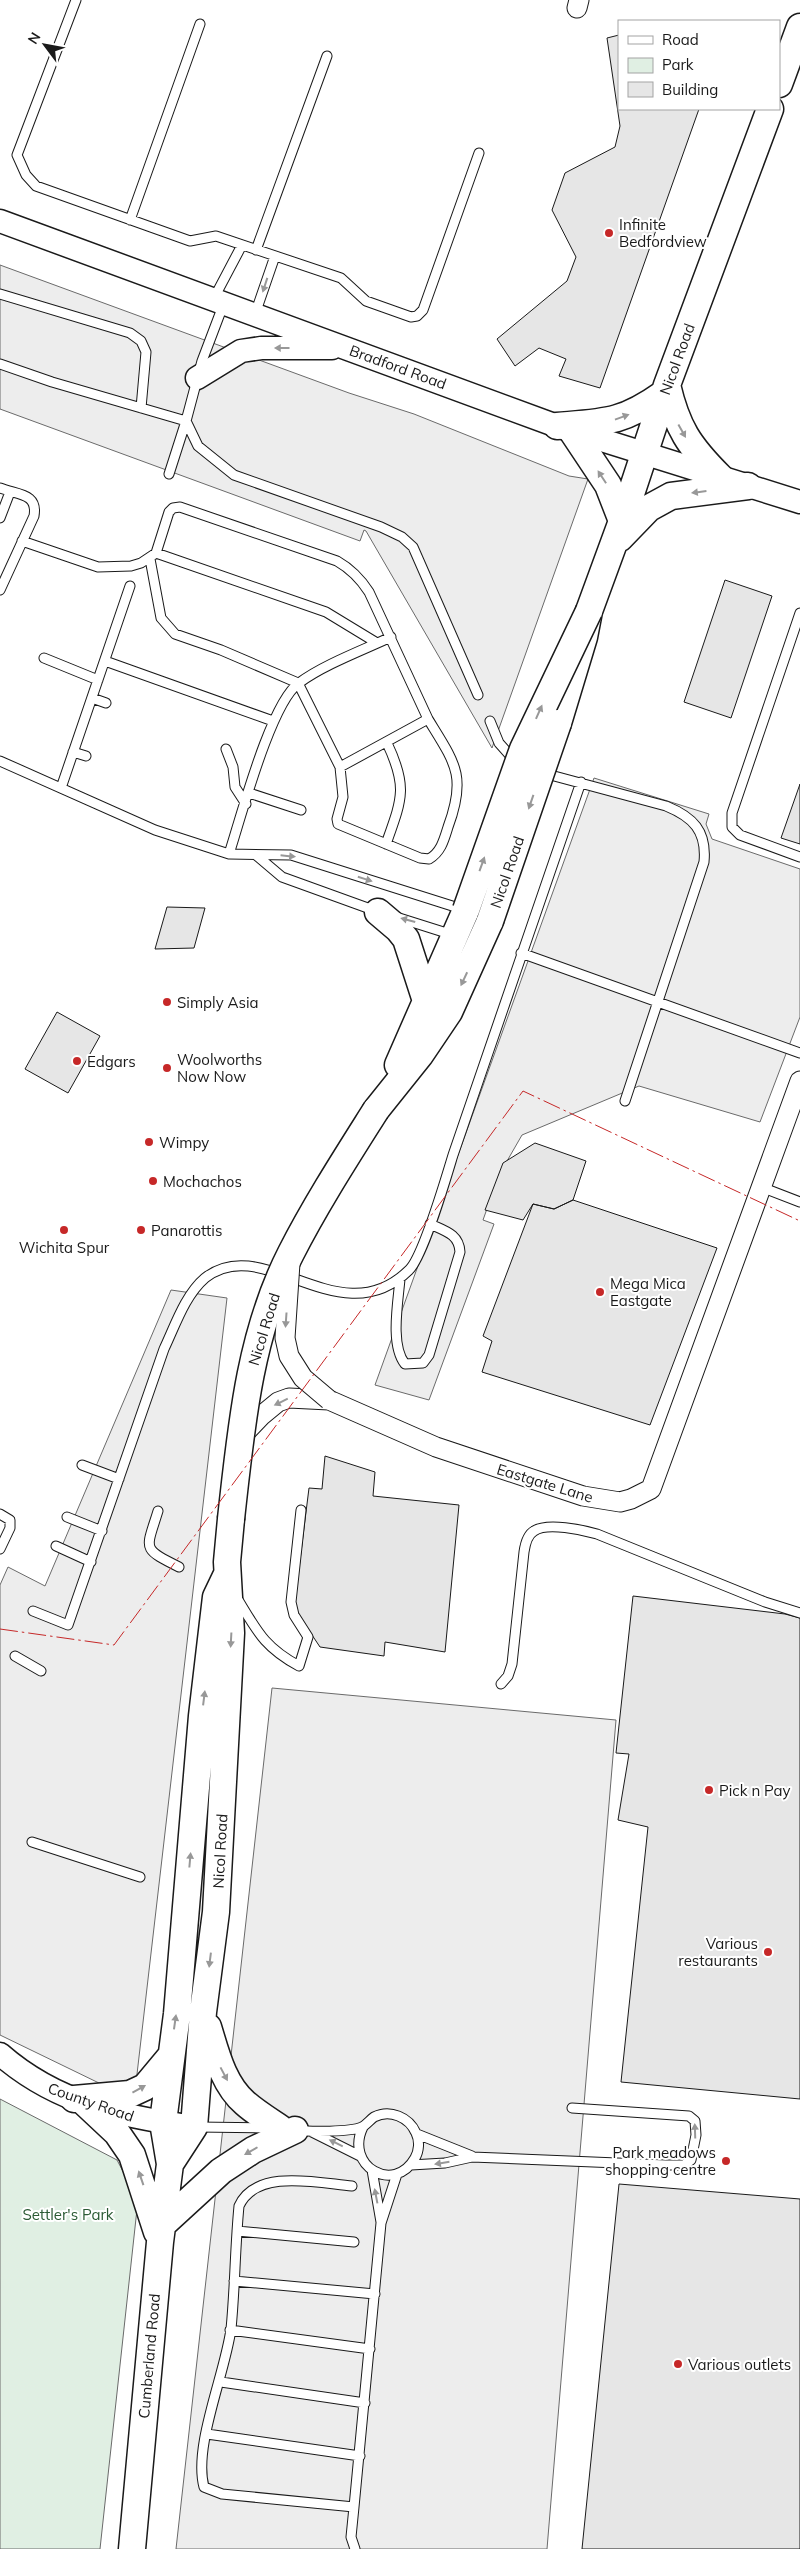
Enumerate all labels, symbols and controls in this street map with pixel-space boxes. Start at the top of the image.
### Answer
north arrow [20,20,70,70]
legend [618,20,780,110]
text: N [24,29,44,47]
text: Road [662,30,699,49]
text: Park [662,55,694,74]
text: Building [662,80,718,99]
place label: Infinite Bedfordview [619,215,707,251]
marker: Infinite Bedfordview [603,227,615,239]
one-way arrow [261,278,269,293]
street label: Nicol Road [655,321,699,397]
street label: Bradford Road [347,341,449,393]
one-way arrow [274,344,290,352]
one-way arrow [615,413,630,420]
one-way arrow [678,423,686,438]
one-way arrow [598,470,607,483]
one-way arrow [691,488,707,496]
one-way arrow [536,705,544,719]
one-way arrow [527,795,535,810]
street label: Nicol Road [486,834,528,910]
one-way arrow [280,852,296,860]
one-way arrow [478,856,486,871]
one-way arrow [358,876,373,883]
one-way arrow [400,916,415,924]
one-way arrow [459,972,467,986]
place label: Simply Asia [177,993,258,1012]
marker: Simply Asia [161,996,173,1008]
place label: Woolworths Now Now [177,1050,262,1086]
place label: Edgars [87,1052,136,1071]
marker: Edgars [71,1055,83,1067]
marker: Woolworths Now Now [161,1062,173,1074]
place label: Wimpy [159,1133,209,1152]
marker: Wimpy [143,1136,155,1148]
place label: Mochachos [163,1172,242,1191]
marker: Mochachos [147,1175,159,1187]
place label: Panarottis [151,1221,222,1240]
marker: Wichita Spur [58,1224,70,1236]
marker: Panarottis [135,1224,147,1236]
place label: Wichita Spur [19,1238,110,1257]
place label: Mega Mica Eastgate [610,1274,686,1310]
marker: Mega Mica Eastgate [594,1286,606,1298]
street label: Nicol Road [244,1290,284,1368]
one-way arrow [282,1312,290,1328]
one-way arrow [274,1398,289,1406]
street label: Eastgate Lane [495,1459,595,1507]
one-way arrow [226,1632,234,1648]
one-way arrow [200,1690,208,1706]
place label: Pick n Pay [719,1781,790,1800]
marker: Pick n Pay [703,1784,715,1796]
street label: Nicol Road [209,1813,231,1889]
one-way arrow [186,1852,194,1868]
place label: Various restaurants [678,1934,758,1970]
marker: Various restaurants [762,1946,774,1958]
one-way arrow [206,1952,214,1968]
one-way arrow [172,2014,180,2030]
one-way arrow [220,2067,228,2082]
street label: County Road [45,2078,137,2126]
one-way arrow [132,2085,146,2094]
one-way arrow [691,2123,699,2139]
one-way arrow [329,2139,343,2147]
place label: Park meadows shopping centre [605,2143,716,2179]
one-way arrow [245,2147,258,2156]
marker: Park meadows shopping centre [720,2155,732,2167]
one-way arrow [434,2159,450,2167]
one-way arrow [136,2171,144,2186]
one-way arrow [371,2188,379,2204]
park label: Settler's Park [22,2205,114,2224]
street label: Cumberland Road [134,2293,164,2419]
place label: Various outlets [688,2355,791,2374]
marker: Various outlets [672,2358,684,2370]

